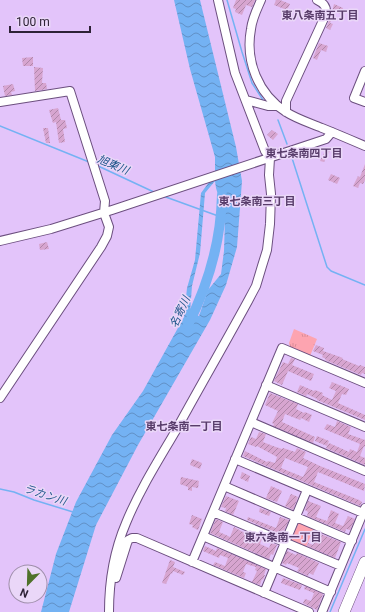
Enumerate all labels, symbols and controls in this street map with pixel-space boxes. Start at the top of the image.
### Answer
scale bar [10,8,90,34]
district label: 東八条南五丁目 [282,9,359,22]
text: 100 m [16,15,50,29]
district label: 東七条南四丁目 [266,147,343,160]
water label: 旭東川 [95,153,132,178]
district label: 東七条南三丁目 [219,195,296,208]
water label: 名寄川 [167,293,193,330]
district label: 東七条南一丁目 [146,420,223,433]
water label: ラカン川 [22,482,69,508]
district label: 東六条南一丁目 [245,531,322,544]
north arrow [8,564,48,604]
text: N [18,585,30,600]

